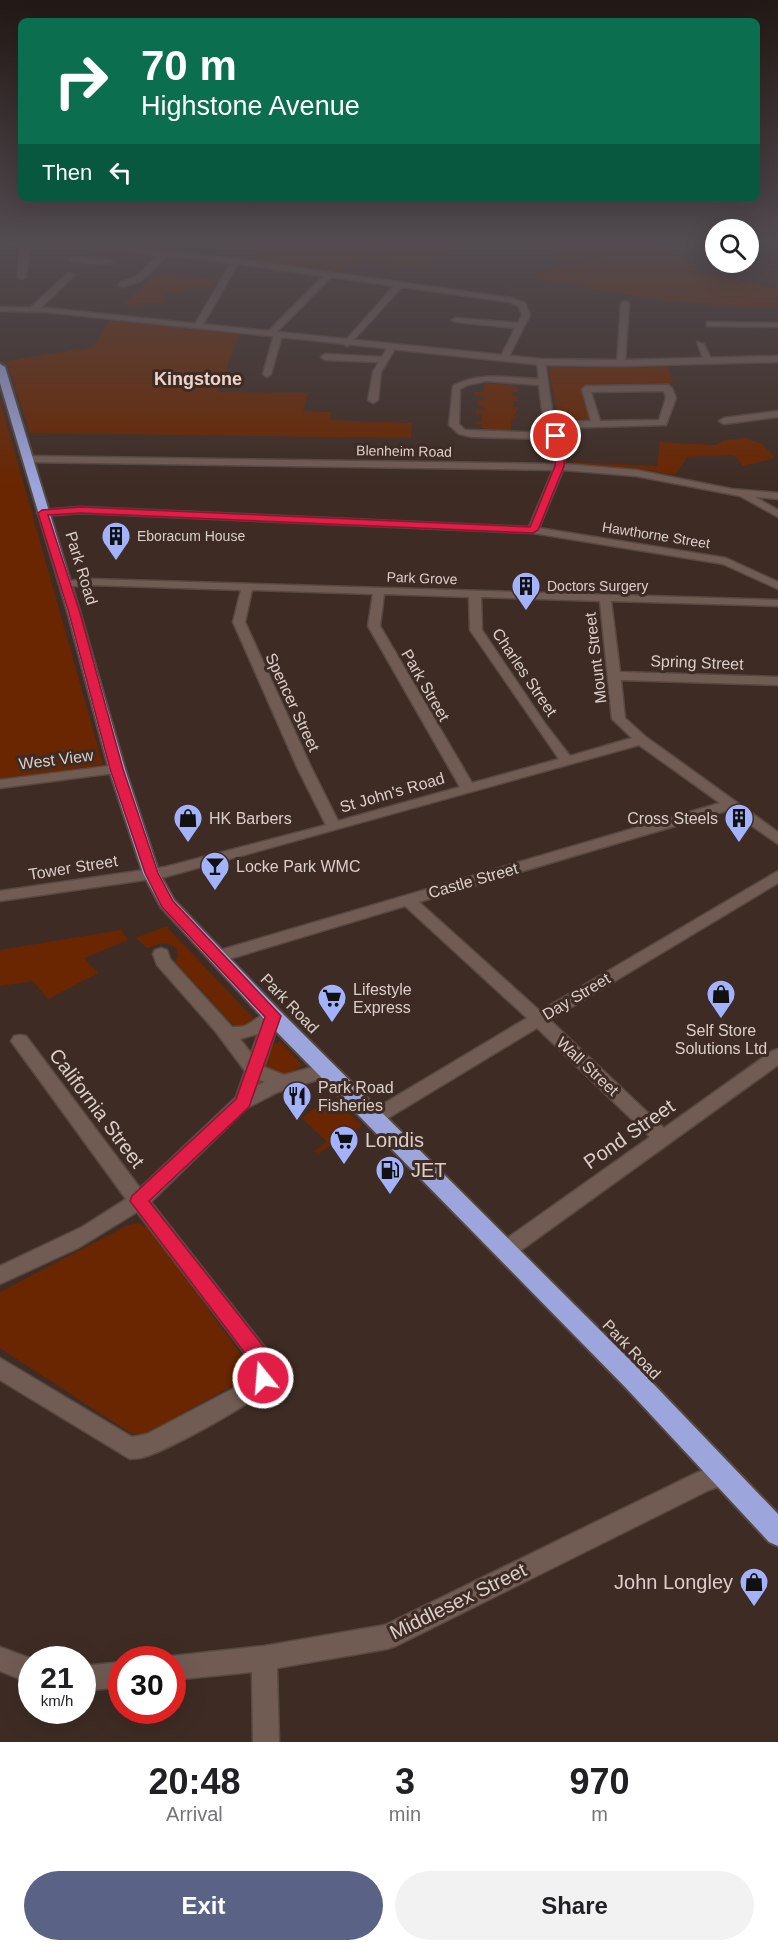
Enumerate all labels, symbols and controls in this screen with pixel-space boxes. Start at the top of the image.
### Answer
icon: right [42,42,120,120]
text: 70 m [141,42,237,89]
text: Highstone Avenue [141,91,360,121]
icon: left [104,156,137,189]
text: Then [42,160,92,185]
map controls [705,219,759,273]
button: search [705,219,759,273]
district label: Kingstone [154,369,242,389]
pin [530,410,581,461]
icon: arrive [539,419,572,452]
street label: Blenheim Road [356,442,452,460]
street label: Hawthorne Street [601,519,711,551]
building icon: Eboracum House [100,520,132,562]
place label: Eboracum House [137,528,245,544]
street label: Park Road [62,530,101,607]
street label: Park Grove [386,569,458,587]
building icon: Doctors Surgery [510,570,542,612]
place label: Doctors Surgery [547,578,648,594]
street label: Mount Street [581,611,610,704]
street label: Charles Street [489,625,561,720]
street label: Park Street [398,646,453,725]
street label: Spencer Street [262,650,323,755]
street label: Spring Street [650,652,744,673]
street label: West View [18,746,95,773]
street label: St John's Road [338,769,446,816]
shop icon: HK Barbers [172,802,204,844]
building icon: Cross Steels [723,802,755,844]
place label: HK Barbers [209,810,292,827]
place label: Cross Steels [627,810,718,827]
bar icon: Locke Park WMC [199,850,231,892]
street label: Tower Street [27,852,119,883]
place label: Locke Park WMC [236,858,360,875]
street label: Castle Street [426,859,520,901]
street label: Day Street [539,969,614,1023]
street label: Park Road [257,970,322,1036]
shop icon: Self Store Solutions Ltd [705,978,737,1020]
place label: Lifestyle Express [353,981,412,1016]
supermarket icon: Lifestyle Express [316,982,348,1024]
place label: Self Store Solutions Ltd [675,1022,767,1057]
street label: Wall Street [553,1034,622,1099]
street label: California Street [45,1044,149,1172]
place label: Park Road Fisheries [318,1079,394,1114]
restaurant icon: Park Road Fisheries [281,1080,313,1122]
street label: Pond Street [579,1094,679,1173]
supermarket icon: Londis [328,1124,360,1166]
place label: Londis [365,1129,424,1151]
fuel station icon: JET [374,1154,406,1196]
place label: JET [411,1159,447,1181]
street label: Park Road [599,1316,664,1382]
position arrow [231,1346,295,1410]
street label: Middlesex Street [386,1558,530,1644]
shop icon: John Longley [738,1566,770,1608]
place label: John Longley [614,1571,733,1593]
speed limit sign: 30 [108,1646,186,1724]
text: 21 [40,1661,74,1694]
text: km/h [41,1692,73,1709]
text: 20:48 [148,1761,240,1802]
text: 3 [395,1761,415,1802]
text: 970 [569,1761,630,1802]
text: Arrival [166,1803,223,1825]
text: min [389,1803,421,1825]
text: m [591,1803,608,1825]
button: Exit [24,1871,383,1940]
button: Share [395,1871,754,1940]

